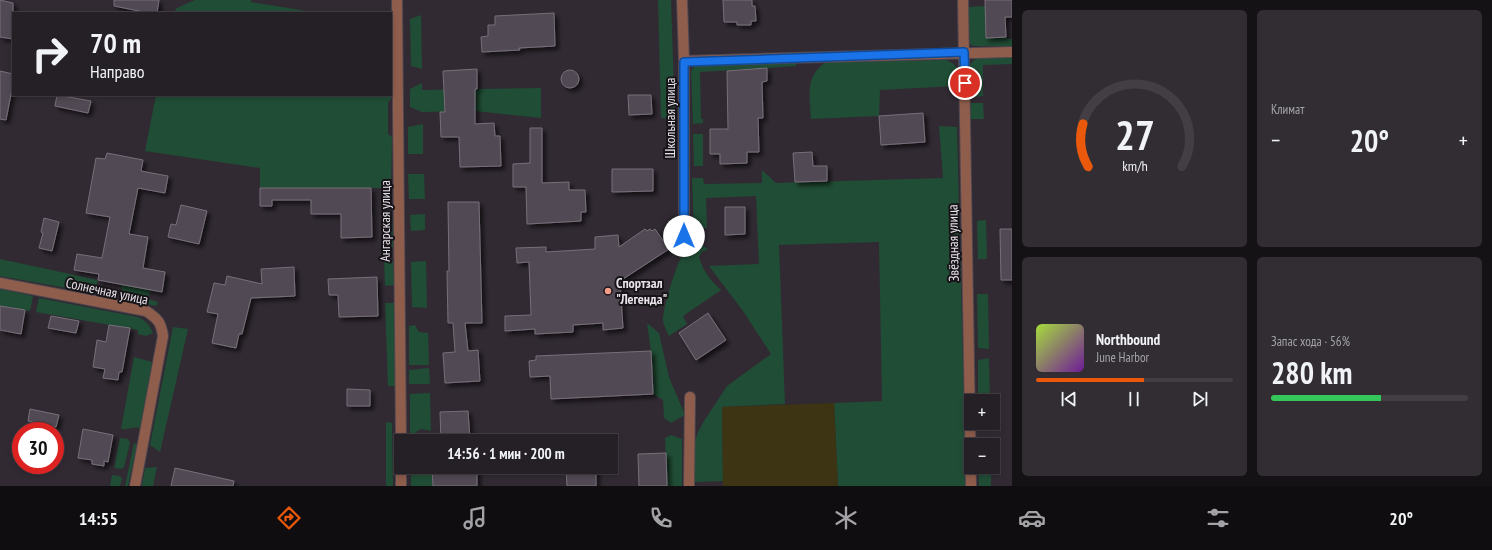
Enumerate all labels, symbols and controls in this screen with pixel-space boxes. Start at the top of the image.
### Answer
text: 70 m [90,24,141,61]
icon: right [24,28,76,80]
text: Направо [90,60,145,83]
pin [948,66,982,100]
icon: arrive [954,72,976,94]
street label: Школьная улица [661,78,679,158]
text: Климат [1271,101,1304,118]
text: 27 [1115,107,1154,160]
text: 20° [1350,121,1389,160]
text: − [1271,126,1280,154]
text: + [1459,126,1468,154]
text: km/h [1122,155,1147,174]
street label: Ангарская улица [376,180,394,262]
street label: Звёздная улица [943,204,963,282]
position arrow [663,215,705,257]
street label: Солнечная улица [64,273,150,309]
place label: Спортзал "Легенда" [616,274,668,308]
marker: Спортзал "Легенда" [603,286,613,296]
text: Northbound [1096,330,1160,349]
text: Запас хода · 56% [1271,333,1350,350]
text: June Harbor [1096,349,1149,366]
text: 280 km [1271,353,1352,392]
icon: previous [1058,388,1080,410]
icon: pause [1123,388,1145,410]
icon: next [1189,388,1211,410]
map controls [964,394,1000,474]
button: + [964,394,1000,430]
speed limit sign: 30 [12,422,64,474]
button: − [964,438,1000,474]
text: 14:56 · 1 мин · 200 m [447,444,565,463]
icon: directions [275,504,303,532]
icon: music [461,504,489,532]
icon: phone [647,504,675,532]
icon: climate [832,504,860,532]
icon: car [1018,504,1046,532]
icon: filters [1204,504,1232,532]
text: 14:55 [79,507,118,530]
text: 20° [1389,507,1413,530]

